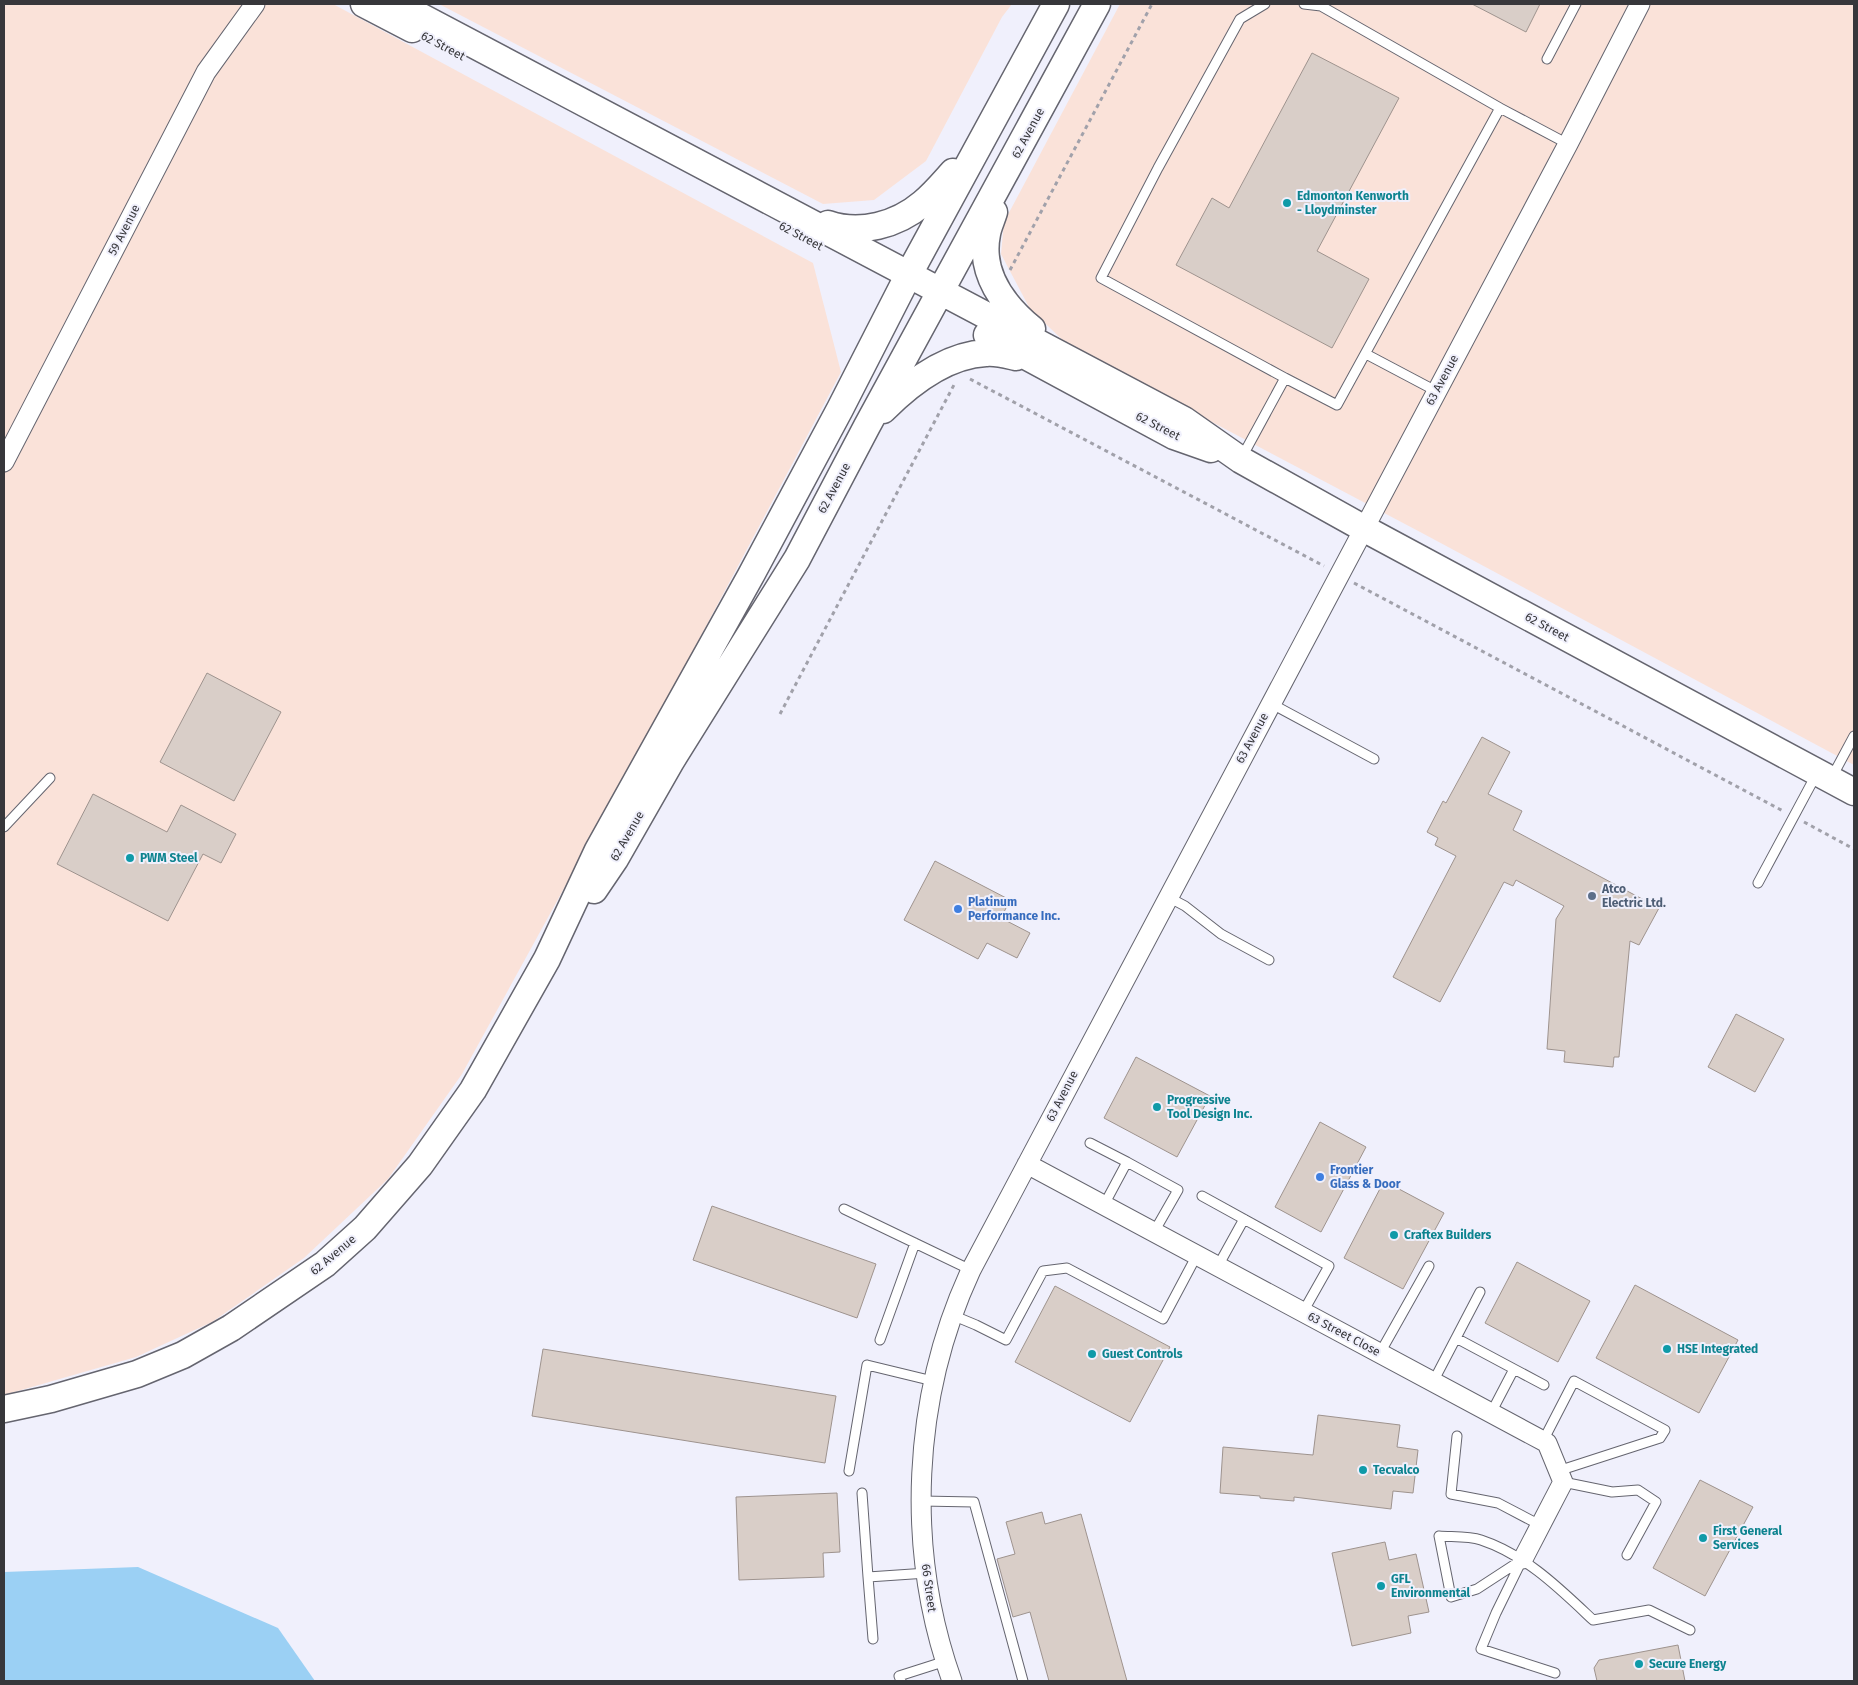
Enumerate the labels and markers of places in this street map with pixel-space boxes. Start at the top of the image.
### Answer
place label: Edmonton Kenworth - Lloydminster [1297,189,1409,217]
marker: Edmonton Kenworth - Lloydminster [1281,197,1293,209]
place label: PWM Steel [140,851,198,865]
marker: PWM Steel [124,852,136,864]
place label: Atco Electric Ltd. [1601,882,1666,910]
marker: Atco Electric Ltd. [1586,890,1598,902]
place label: Platinum Performance Inc. [968,895,1060,923]
marker: Platinum Performance Inc. [952,903,964,915]
place label: Progressive Tool Design Inc. [1167,1093,1253,1121]
marker: Progressive Tool Design Inc. [1151,1101,1163,1113]
place label: Frontier Glass & Door [1330,1163,1401,1191]
marker: Frontier Glass & Door [1314,1171,1326,1183]
place label: Craftex Builders [1404,1228,1492,1242]
marker: Craftex Builders [1388,1229,1400,1241]
place label: HSE Integrated [1677,1342,1758,1356]
marker: HSE Integrated [1661,1343,1673,1355]
place label: Guest Controls [1102,1347,1183,1361]
marker: Guest Controls [1086,1348,1098,1360]
place label: Tecvalco [1373,1463,1420,1477]
marker: Tecvalco [1357,1464,1369,1476]
place label: First General Services [1713,1524,1783,1552]
marker: First General Services [1697,1532,1709,1544]
place label: GFL Environmental [1391,1572,1471,1600]
marker: GFL Environmental [1375,1580,1387,1592]
place label: Secure Energy [1649,1657,1727,1671]
marker: Secure Energy [1633,1658,1645,1670]

